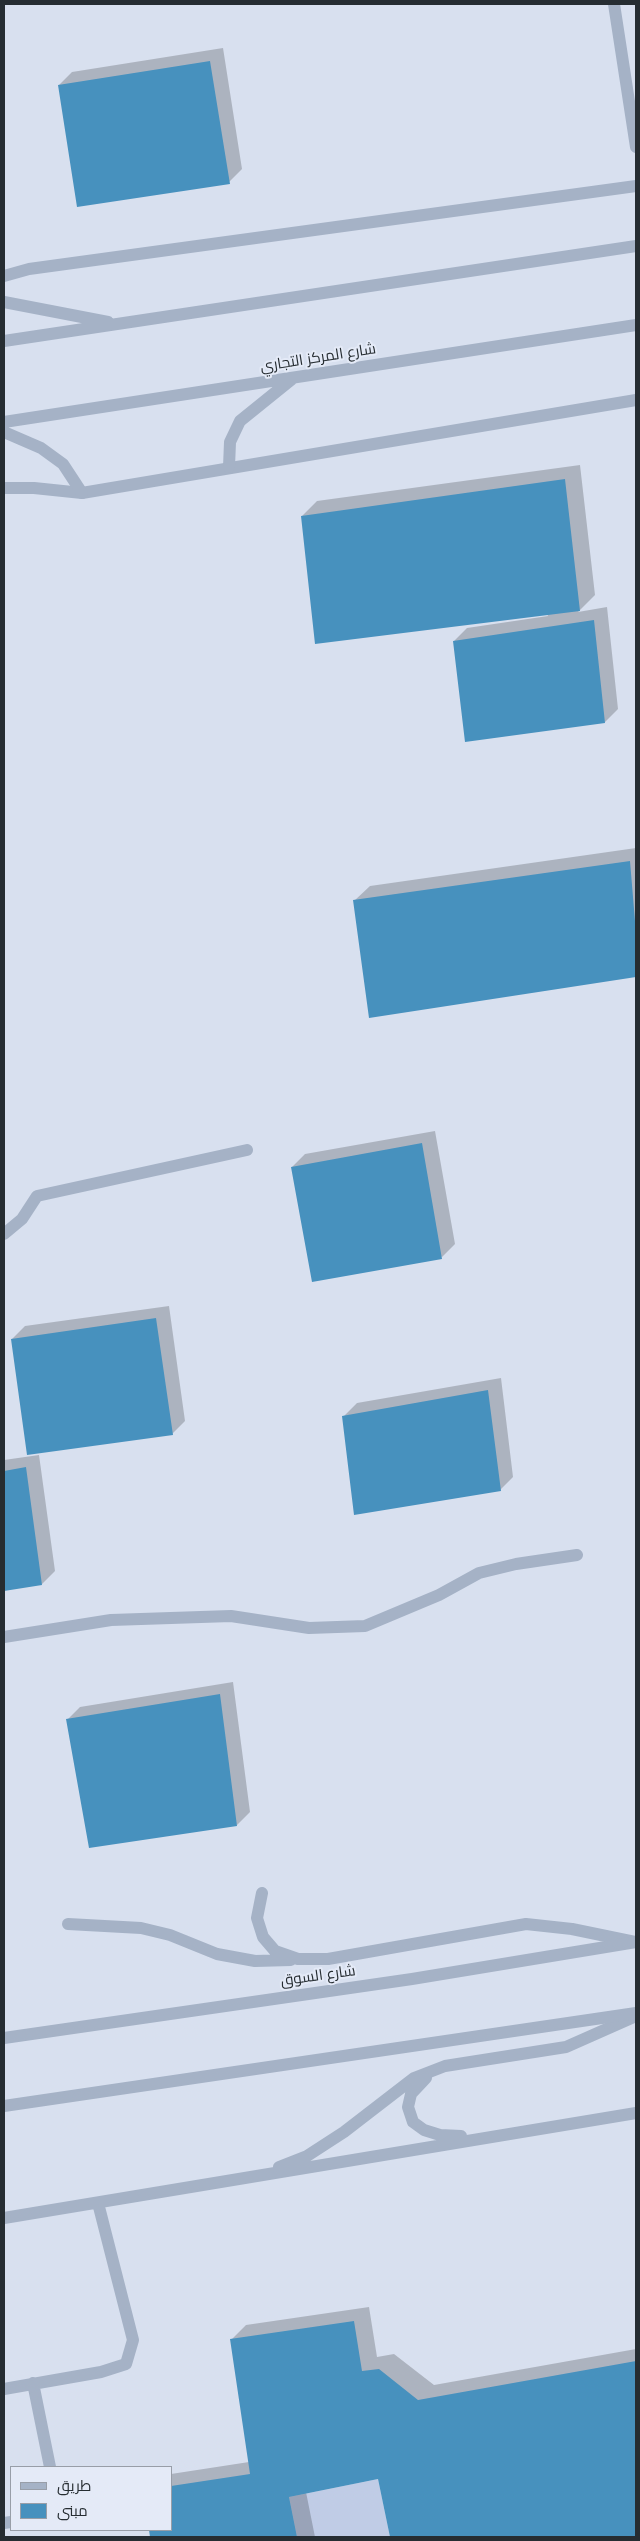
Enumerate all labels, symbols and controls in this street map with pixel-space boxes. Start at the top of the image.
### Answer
street label: شارع المركز التجاري [259,340,377,376]
street label: شارع السوق [279,1962,357,1990]
legend [10,2466,172,2531]
text: طريق [57,2475,91,2495]
text: مبنى [57,2500,88,2520]

